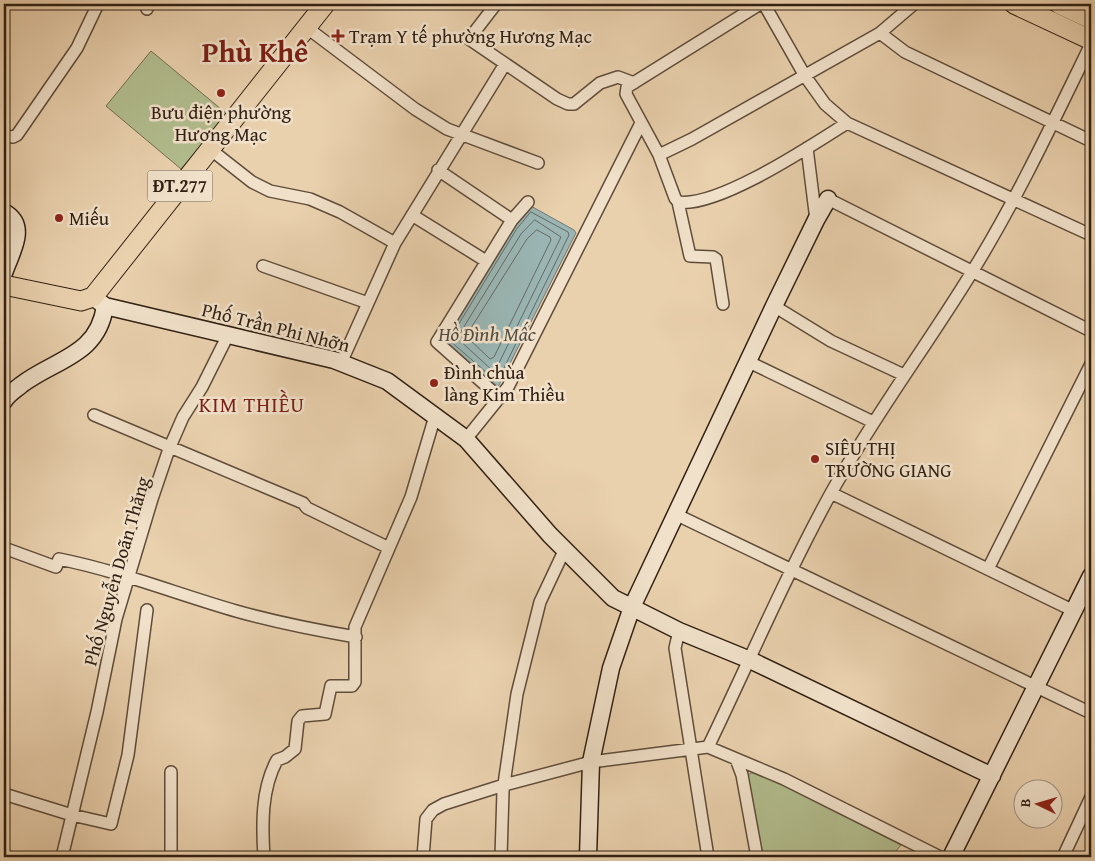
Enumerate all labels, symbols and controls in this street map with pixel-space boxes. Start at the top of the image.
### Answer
place label: Trạm Y tế phường Hương Mạc [349,22,592,50]
marker: Trạm Y tế phường Hương Mạc [331,29,345,43]
district label: Phù Khê [202,30,308,73]
marker: Bưu điện phường Hương Mạc [215,87,227,99]
place label: Bưu điện phường Hương Mạc [151,98,292,148]
road number: ĐT.277 [148,170,212,202]
place label: Miếu [69,204,110,232]
marker: Miếu [53,212,65,224]
street label: Phố Trần Phi Nhỡn [199,295,353,359]
water label: Hồ Đình Mấc [437,319,537,348]
place label: Đình chùa làng Kim Thiều [444,358,565,408]
marker: Đình chùa làng Kim Thiều [428,377,440,389]
district label: KIM THIỀU [199,389,305,420]
place label: SIÊU THỊ TRƯỜNG GIANG [825,434,951,484]
marker: SIÊU THỊ TRƯỜNG GIANG [809,453,821,465]
street label: Phố Nguyễn Doãn Thăng [76,473,157,669]
north arrow [1012,778,1062,828]
text: B [1015,798,1035,808]

